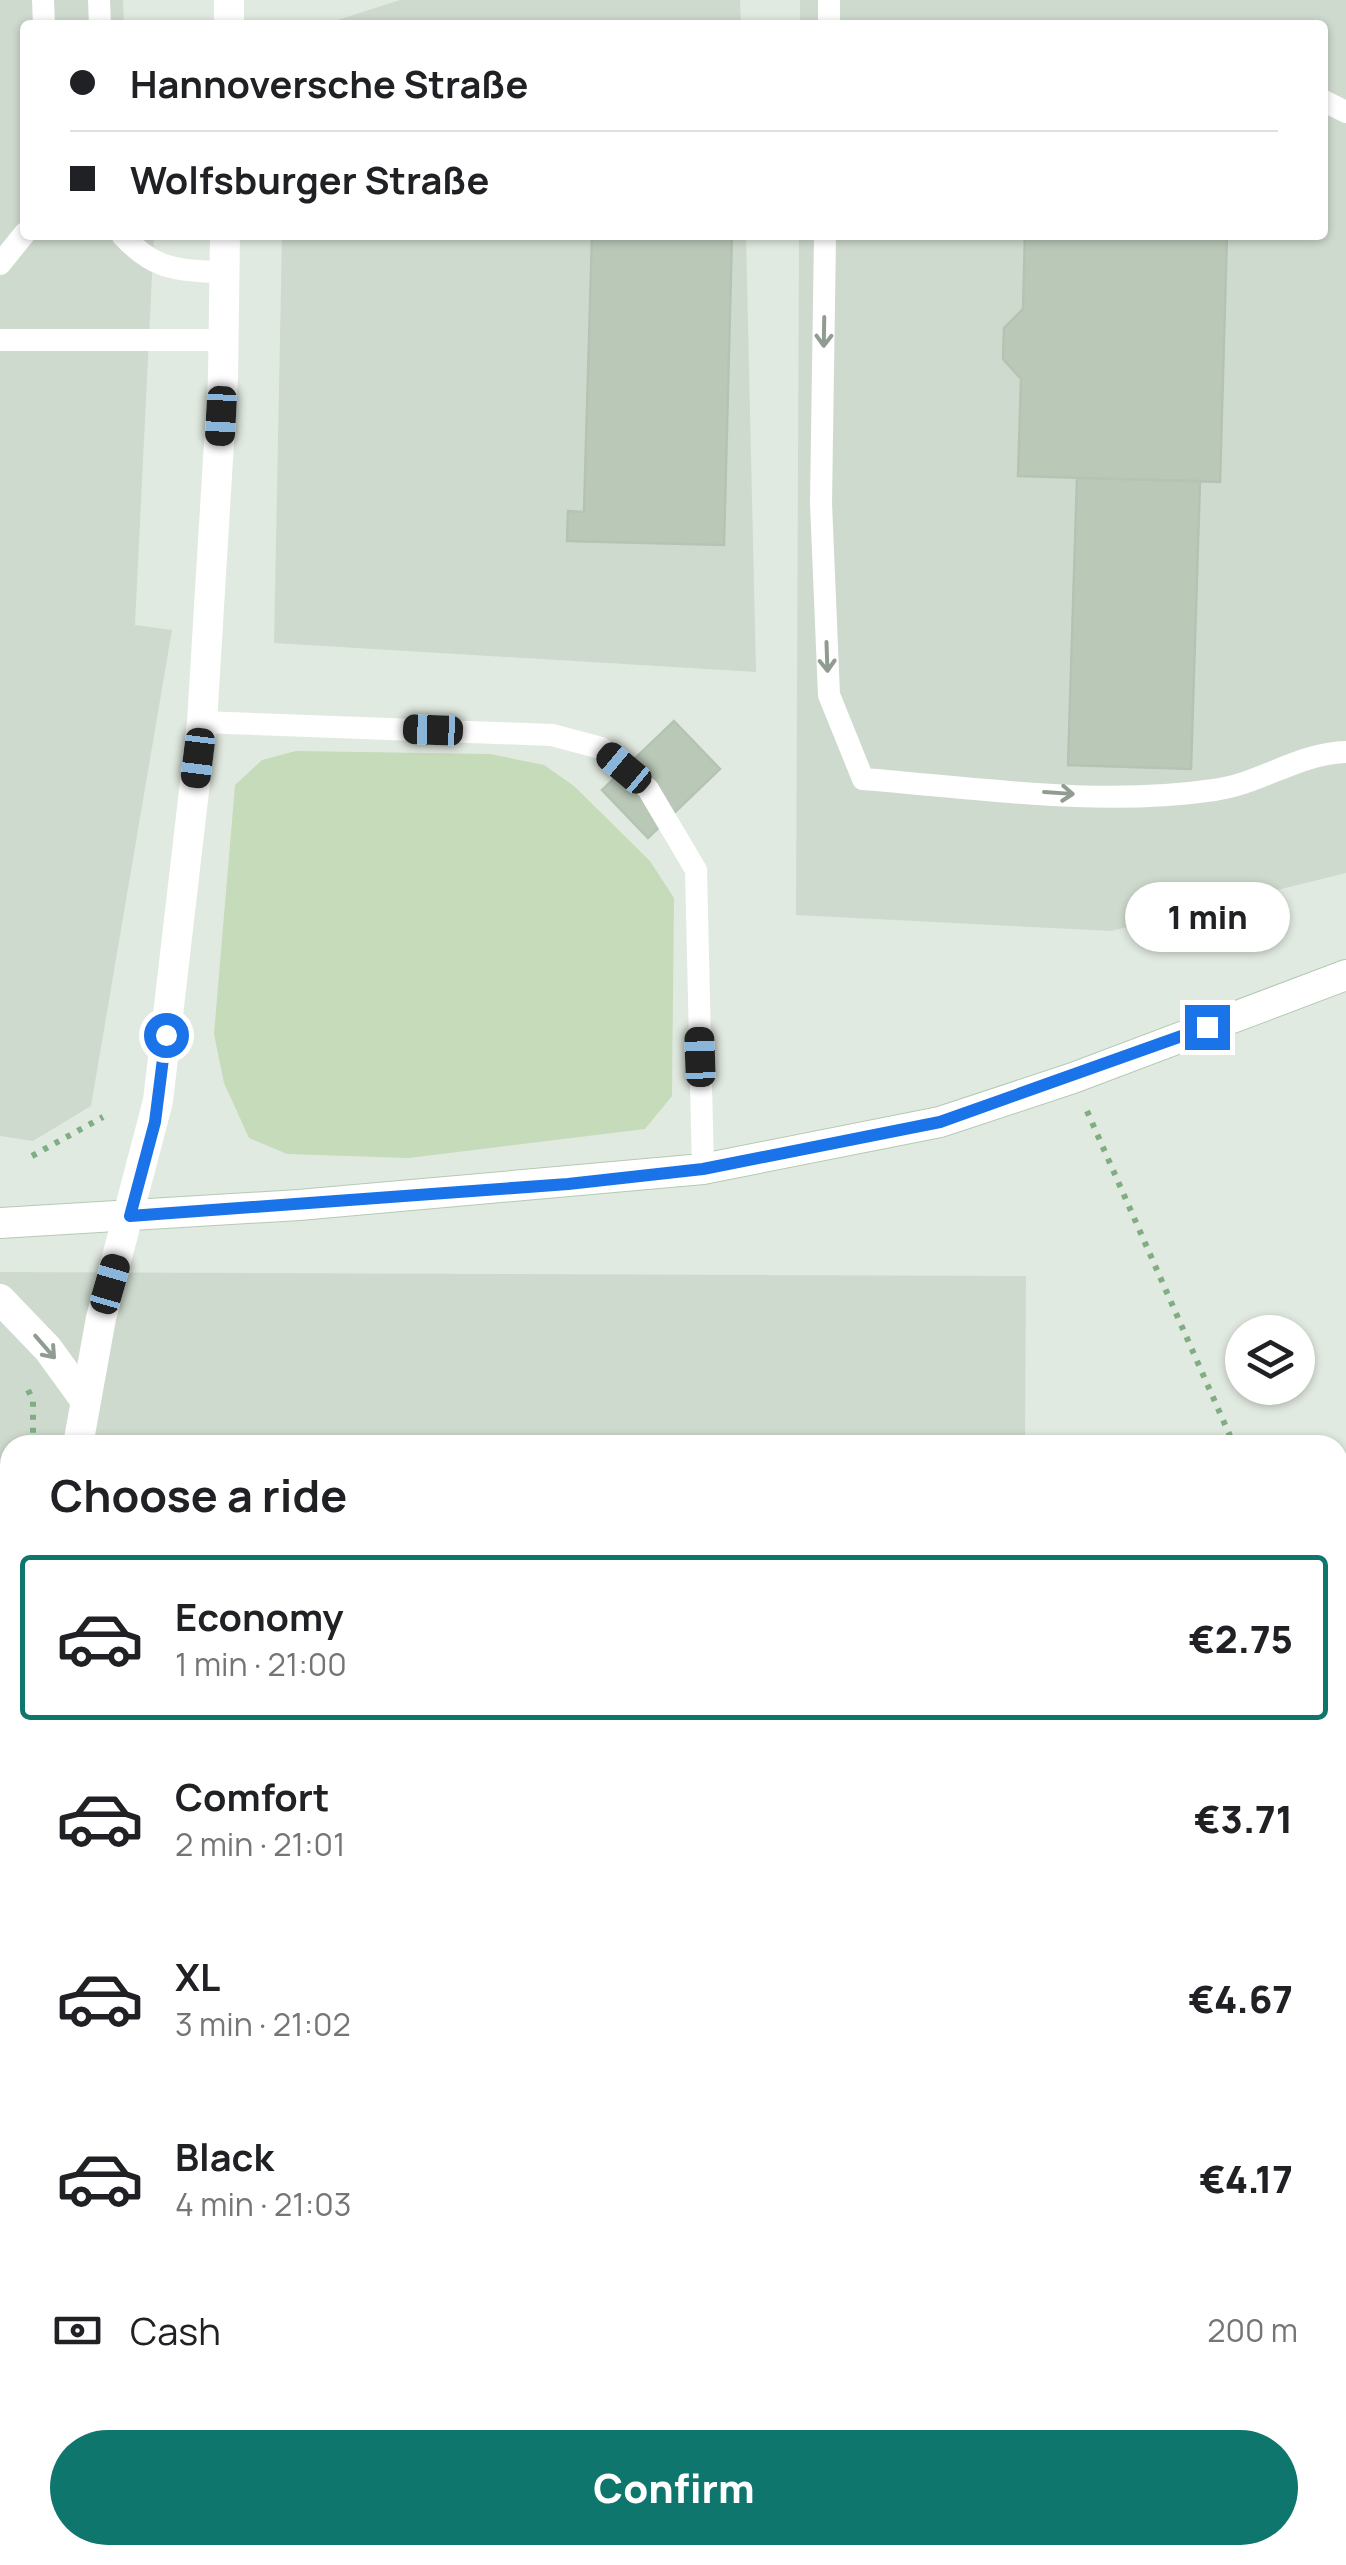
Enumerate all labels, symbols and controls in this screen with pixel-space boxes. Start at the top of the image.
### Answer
text: Hannoversche Straße [130,57,528,109]
text: Wolfsburger Straße [130,153,489,205]
one-way arrow [814,316,834,348]
car [204,385,238,447]
one-way arrow [818,641,837,673]
car [402,714,464,746]
car [179,726,217,790]
car [591,737,657,799]
one-way arrow [1042,784,1074,803]
callout: 1 min [1124,882,1290,952]
text: 1 min [1167,895,1248,939]
route end [1185,1005,1230,1050]
route start [144,1013,189,1058]
car [684,1026,716,1088]
car [87,1251,133,1317]
map controls [1225,1315,1315,1405]
button: layers [1225,1315,1315,1405]
one-way arrow [34,1334,56,1360]
text: Choose a ride [50,1464,347,1526]
text: Economy [175,1590,344,1642]
icon: car [55,1593,145,1683]
text: €2.75 [1188,1612,1293,1664]
text: 1 min · 21:00 [175,1642,347,1686]
text: Comfort [175,1770,329,1822]
icon: car [55,1773,145,1863]
text: €3.71 [1194,1792,1293,1844]
text: 2 min · 21:01 [175,1822,346,1866]
text: XL [175,1950,220,2002]
icon: car [55,1953,145,2043]
text: €4.67 [1188,1972,1293,2024]
text: 3 min · 21:02 [175,2002,351,2046]
text: Black [175,2130,274,2182]
icon: car [55,2133,145,2223]
text: €4.17 [1199,2152,1293,2204]
text: 4 min · 21:03 [175,2182,351,2226]
icon: cash [50,2303,105,2358]
text: Cash [130,2304,221,2356]
text: 200 m [1207,2308,1298,2352]
button: Confirm [50,2430,1298,2545]

